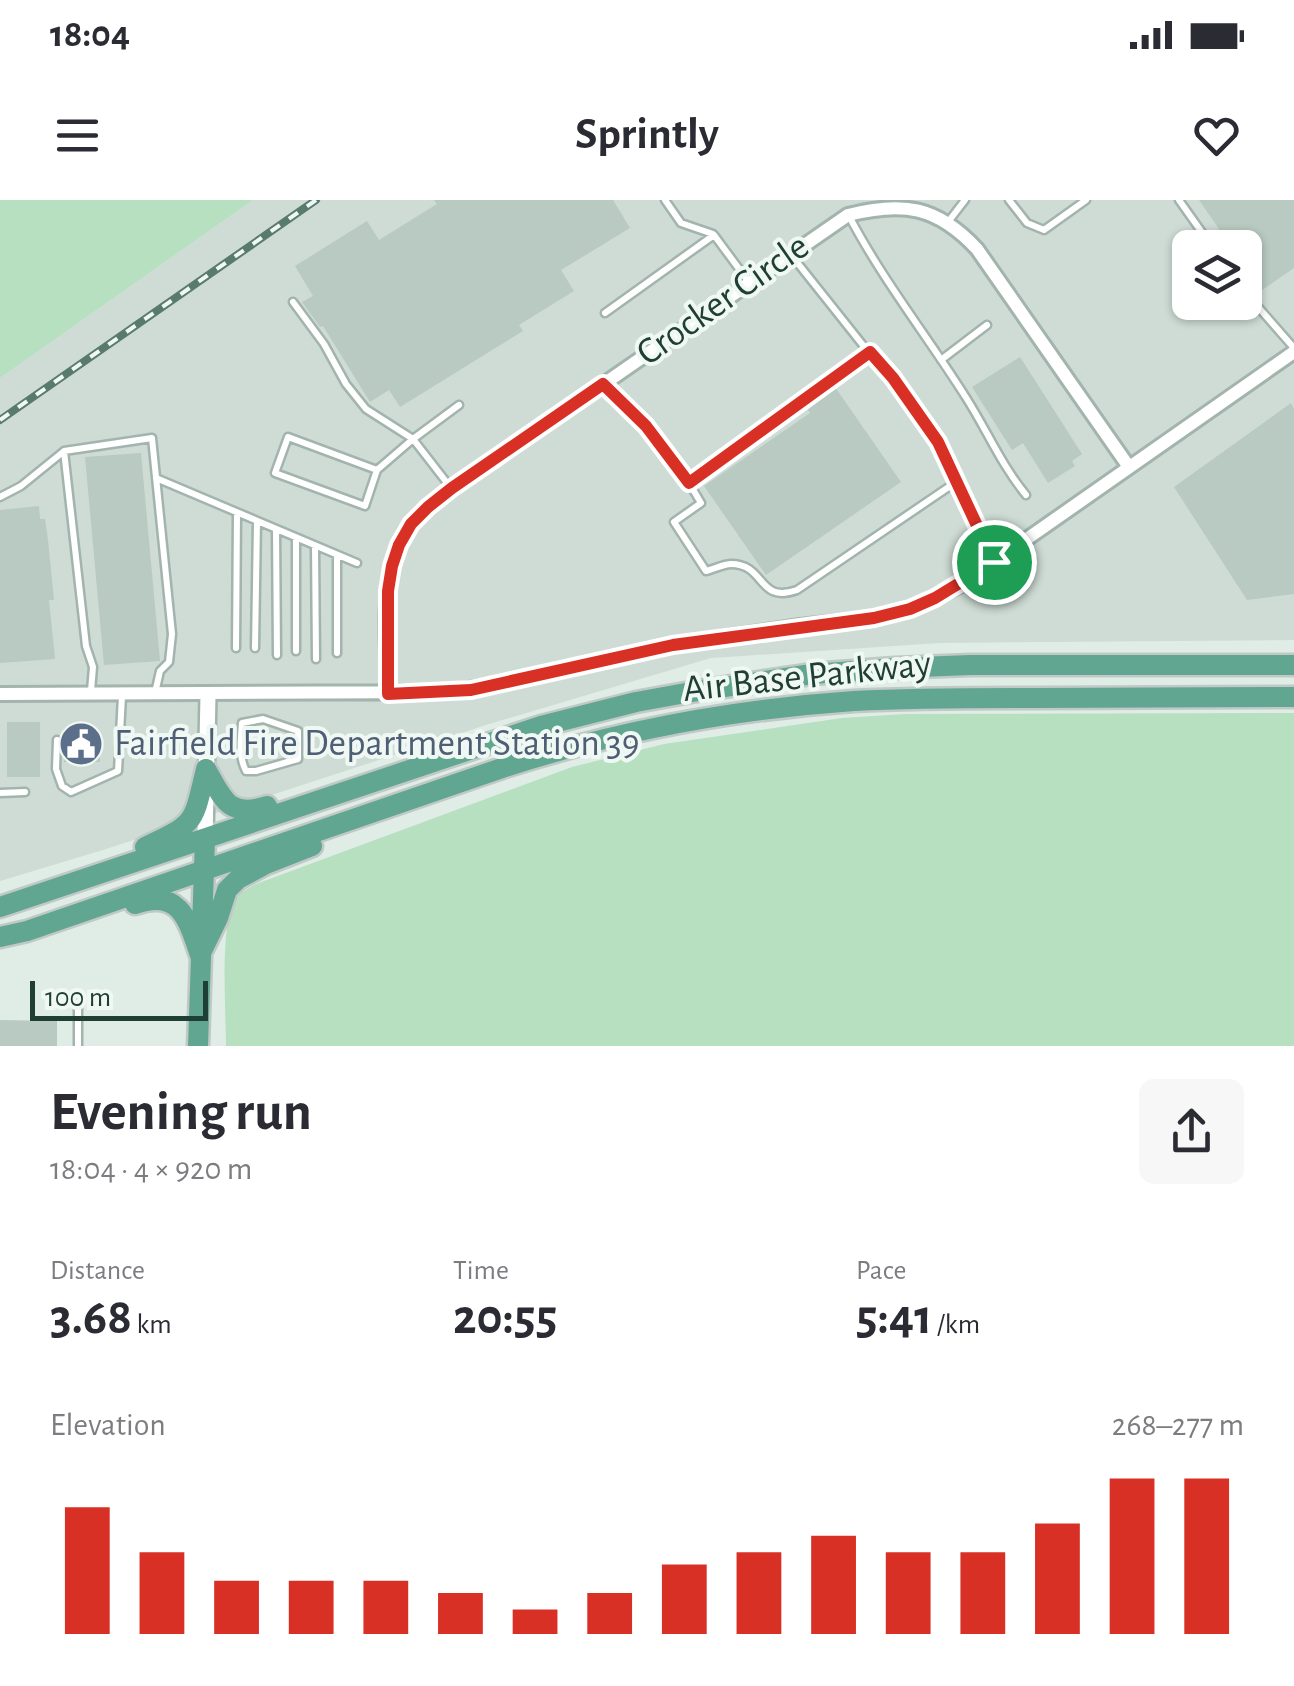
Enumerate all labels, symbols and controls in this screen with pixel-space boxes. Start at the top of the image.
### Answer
text: 18:04 [50,16,130,54]
icon: menu [50,108,105,163]
icon: heart [1189,108,1244,163]
text: Sprintly [575,112,719,157]
street label: Crocker Circle [630,227,816,373]
map controls [1172,230,1262,320]
button: layers [1172,230,1262,320]
pin [952,520,1037,605]
icon: arrive [967,535,1022,590]
street label: Air Base Parkway [681,645,933,709]
public building icon: Fairfield Fire Department Station 39 [58,721,104,767]
place label: Fairfield Fire Department Station 39 [114,725,640,763]
scale bar [30,976,208,1020]
text: 100 m [45,984,111,1012]
button: share [1139,1079,1244,1184]
text: Evening run [50,1085,312,1140]
text: 18:04 · 4 × 920 m [50,1153,252,1185]
text: Distance [50,1257,145,1285]
text: Time [453,1257,509,1285]
text: Pace [856,1257,906,1285]
text: 3.68 [50,1293,132,1343]
text: 20:55 [453,1293,557,1343]
text: 5:41 [856,1293,932,1343]
text: km [132,1311,172,1339]
text: /km [932,1311,980,1339]
text: Elevation [50,1409,166,1441]
text: 268–277 m [1112,1409,1244,1441]

